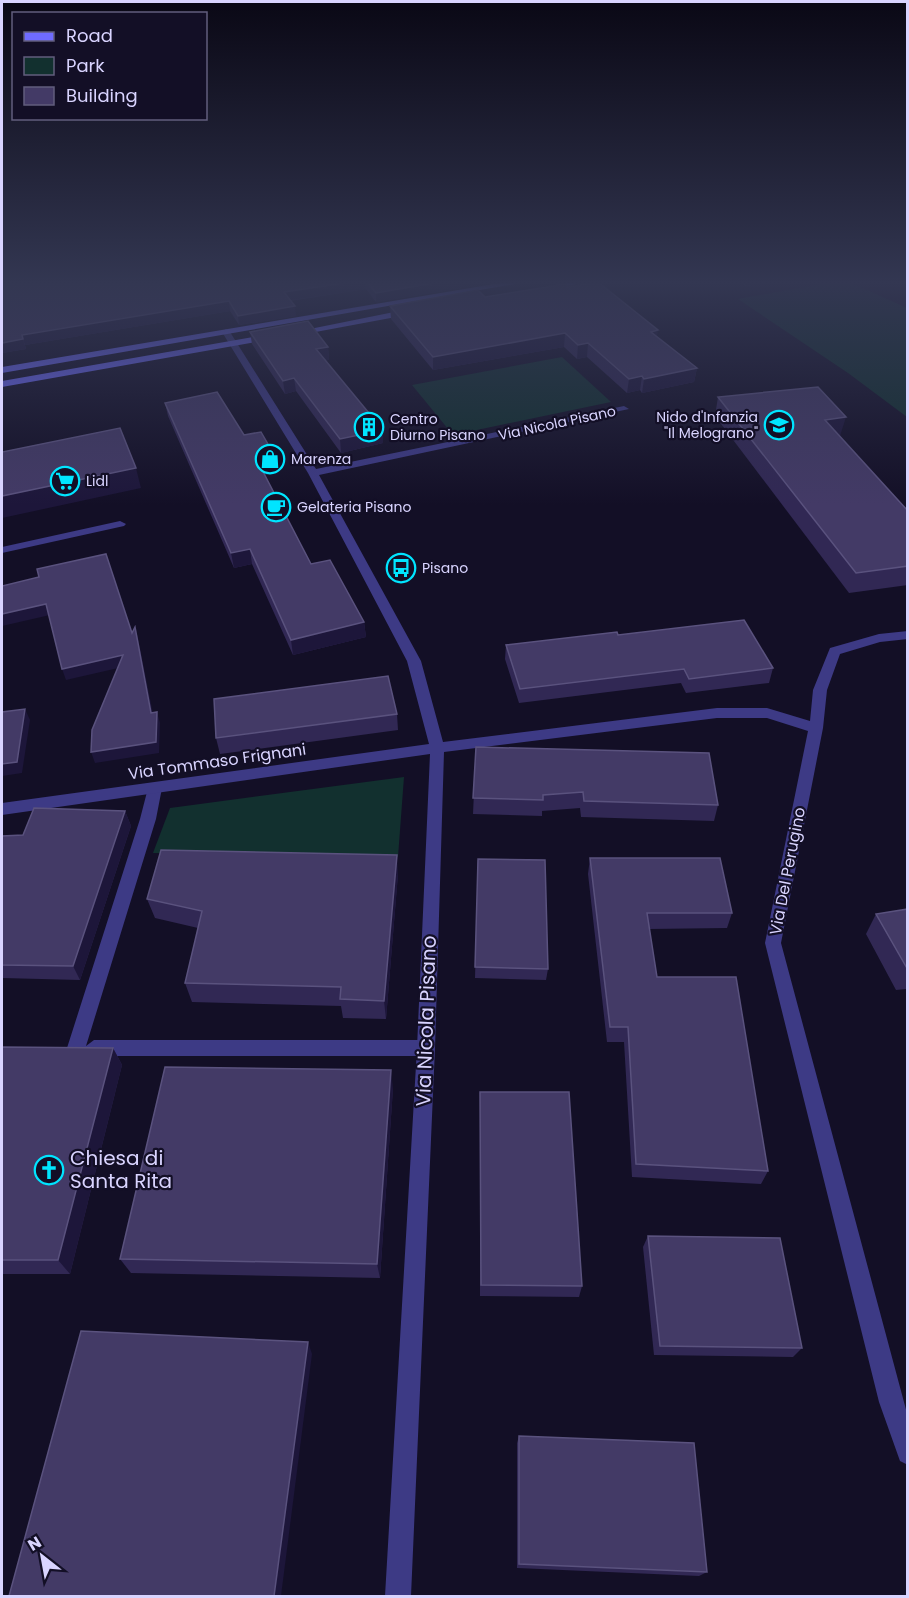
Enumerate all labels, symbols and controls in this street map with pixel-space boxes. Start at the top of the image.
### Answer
legend [12,12,207,120]
text: Road [66,23,113,48]
text: Park [66,53,105,78]
text: Building [66,83,138,108]
street label: Via Nicola Pisano [496,401,618,445]
place label: Nido d'Infanzia "Il Melograno" [656,407,758,443]
place label: Centro Diurno Pisano [390,409,485,445]
school or university icon: Nido d'Infanzia "Il Melograno" [763,409,795,441]
building icon: Centro Diurno Pisano [353,411,385,443]
shop icon: Marenza [254,443,286,475]
place label: Marenza [291,449,351,469]
supermarket icon: Lidl [49,465,81,497]
place label: Lidl [86,471,108,491]
cafe icon: Gelateria Pisano [260,491,292,523]
place label: Gelateria Pisano [297,497,411,517]
bus stop icon: Pisano [385,552,417,584]
place label: Pisano [422,558,468,578]
street label: Via Tommaso Frignani [127,738,308,785]
street label: Via Del Perugino [764,805,811,937]
street label: Via Nicola Pisano [409,935,443,1107]
place label: Chiesa di Santa Rita [70,1144,172,1195]
church icon: Chiesa di Santa Rita [33,1154,65,1186]
north arrow [12,1526,72,1586]
text: N [23,1531,46,1557]

